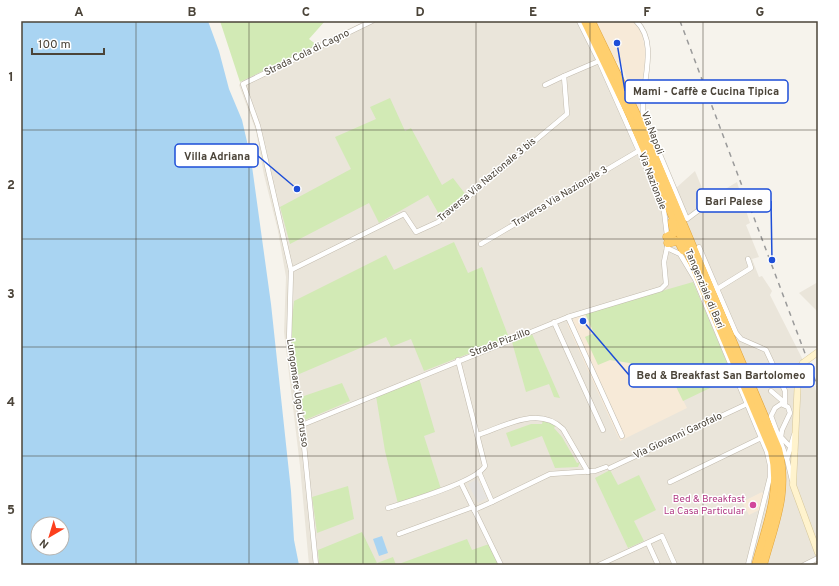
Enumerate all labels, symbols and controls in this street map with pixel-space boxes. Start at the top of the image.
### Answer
text: A [74,5,84,21]
text: B [188,5,197,21]
text: C [302,5,310,21]
text: D [415,5,425,21]
text: E [529,5,537,21]
text: F [643,5,651,21]
text: G [756,5,765,21]
street label: Strada Cola di Cagno [262,27,352,79]
scale bar [32,30,104,56]
text: 100 m [38,37,71,53]
text: 1 [8,70,14,86]
callout: Mami - Caffè e Cucina Tipica [625,80,788,103]
text: Mami - Caffè e Cucina Tipica [633,85,779,99]
street label: Via Napoli [638,109,666,157]
street label: Traversa Via Nazionale 3 bis [435,135,539,225]
callout: Villa Adriana [175,144,258,167]
text: Villa Adriana [184,150,250,164]
street label: Via Nazionale [635,150,669,212]
street label: Traversa Via Nazionale 3 [510,163,610,231]
text: 2 [7,178,15,194]
callout: Bari Palese [697,189,771,212]
text: Bari Palese [705,195,763,209]
street label: Tangenziale di Bari [681,247,727,331]
text: 3 [7,287,15,303]
street label: Strada Pizzillo [468,325,533,361]
street label: Lungomare Ugo Lorusso [283,338,311,448]
callout: Bed & Breakfast San Bartolomeo [629,364,814,387]
text: Bed & Breakfast San Bartolomeo [637,369,805,383]
text: 4 [7,395,15,411]
street label: Via Giovanni Garofalo [632,410,725,462]
place label: Bed & Breakfast La Casa Particular [664,493,745,518]
marker: Bed & Breakfast La Casa Particular [748,500,758,510]
text: 5 [7,503,15,519]
north arrow [30,516,70,556]
text: N [37,535,52,551]

